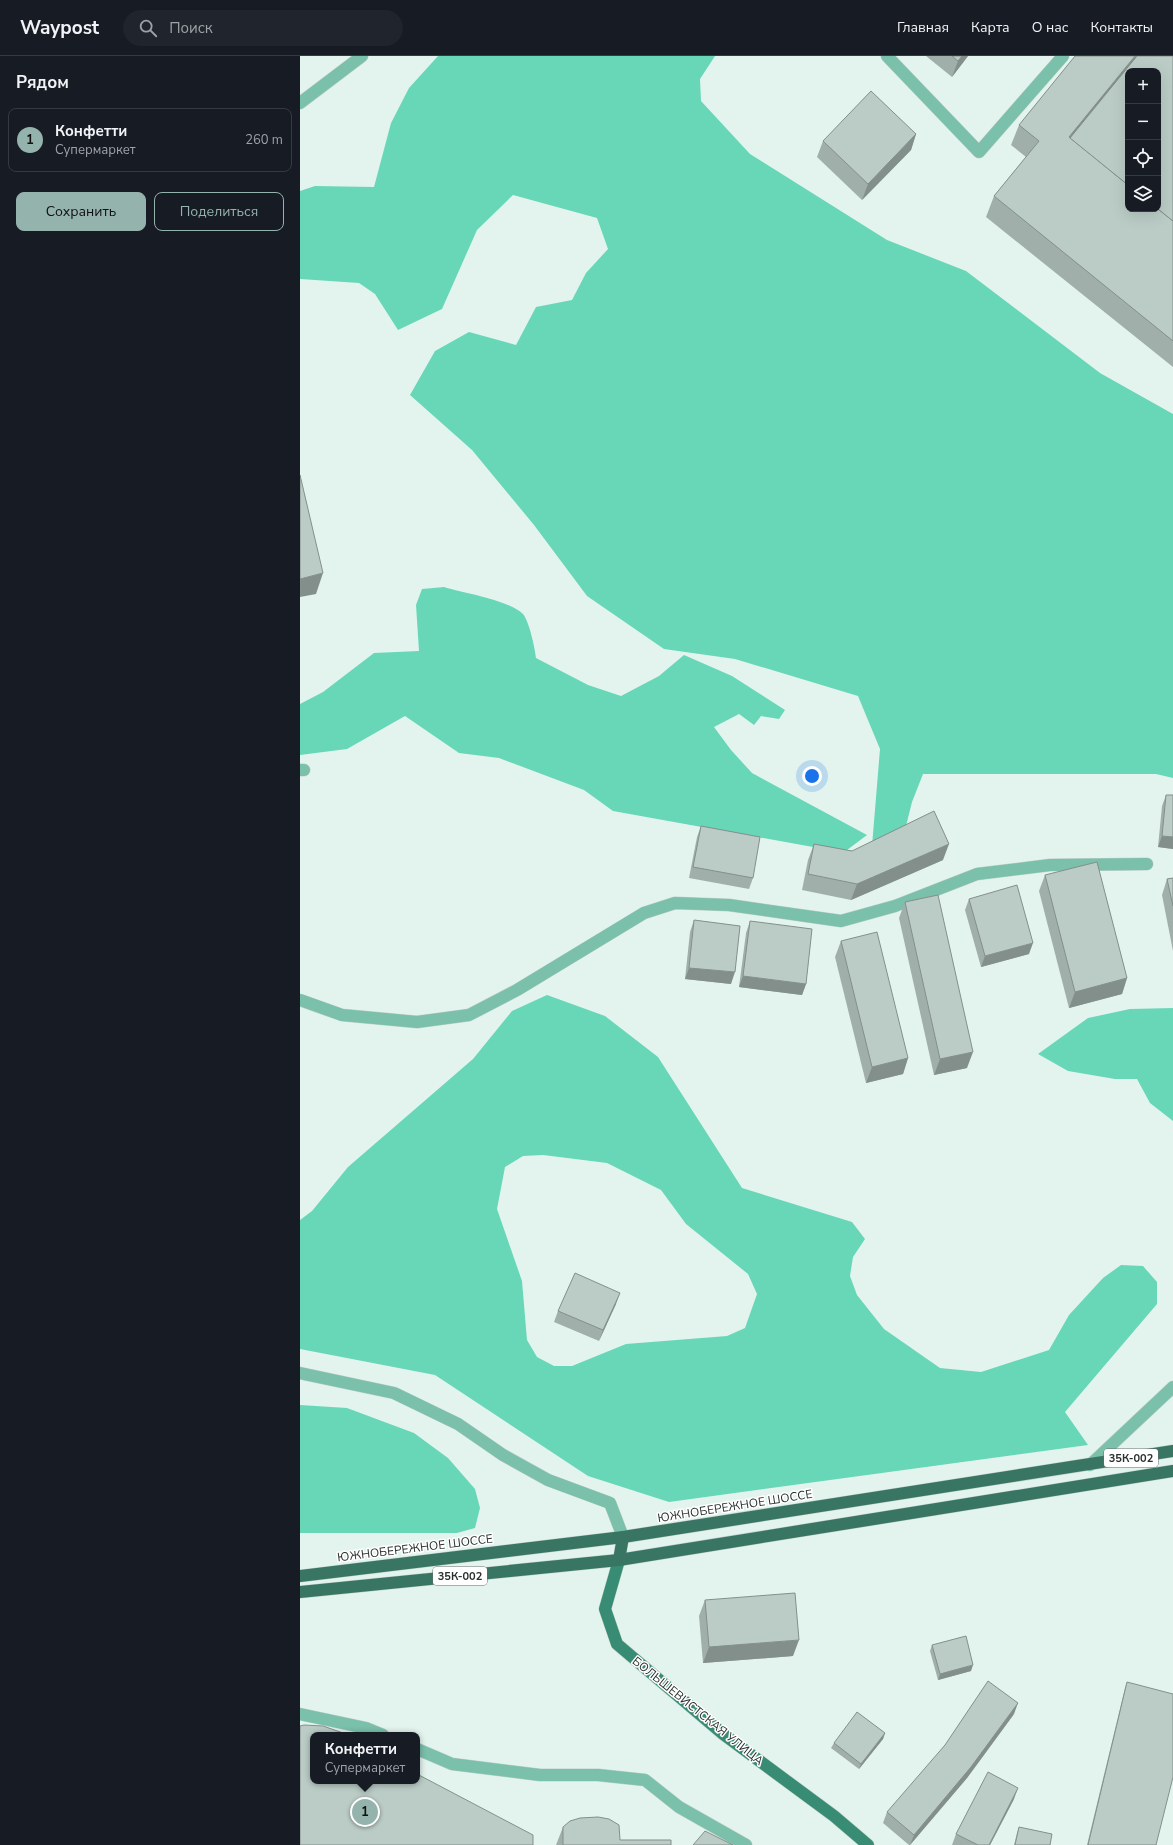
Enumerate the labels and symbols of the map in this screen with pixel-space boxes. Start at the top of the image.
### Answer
your location [802,766,822,786]
road number: 35К-002 [1104,1449,1158,1467]
street label: ЮЖНОБЕРЕЖНОЕ ШОССЕ [656,1486,814,1526]
street label: ЮЖНОБЕРЕЖНОЕ ШОССЕ [336,1531,494,1565]
road number: 35К-002 [433,1567,487,1585]
street label: БОЛЬШЕВИСТСКАЯ УЛИЦА [629,1653,767,1769]
pin: 1 [352,1797,378,1827]

